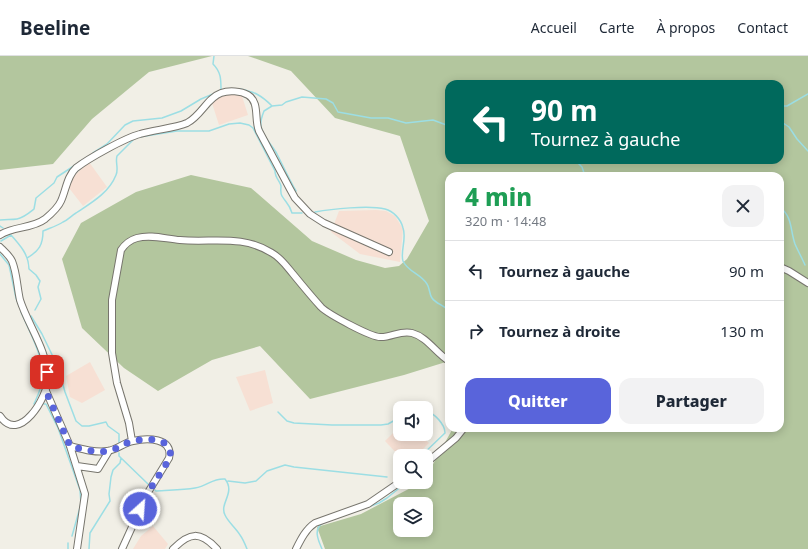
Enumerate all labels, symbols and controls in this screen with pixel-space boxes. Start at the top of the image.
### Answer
text: Beeline [20,15,90,41]
text: Accueil [531,18,577,37]
text: Carte [599,18,634,37]
text: À propos [656,18,715,37]
text: Contact [737,18,788,37]
text: 90 m [531,91,598,129]
icon: left [465,96,517,148]
text: Tournez à gauche [531,127,680,151]
text: 4 min [465,180,532,213]
button: close [722,185,764,227]
text: 320 m · 14:48 [465,212,546,230]
icon: left [465,260,487,282]
text: Tournez à gauche [499,261,630,281]
text: 90 m [729,261,764,281]
icon: right [465,320,487,342]
text: Tournez à droite [499,321,620,341]
text: 130 m [720,321,764,341]
pin [30,355,64,389]
icon: arrive [36,361,58,383]
button: Quitter [465,378,611,424]
button: Partager [619,378,764,424]
map controls [393,401,433,537]
button: sound [393,401,433,441]
button: search [393,449,433,489]
position arrow [119,488,161,530]
button: layers [393,497,433,537]

